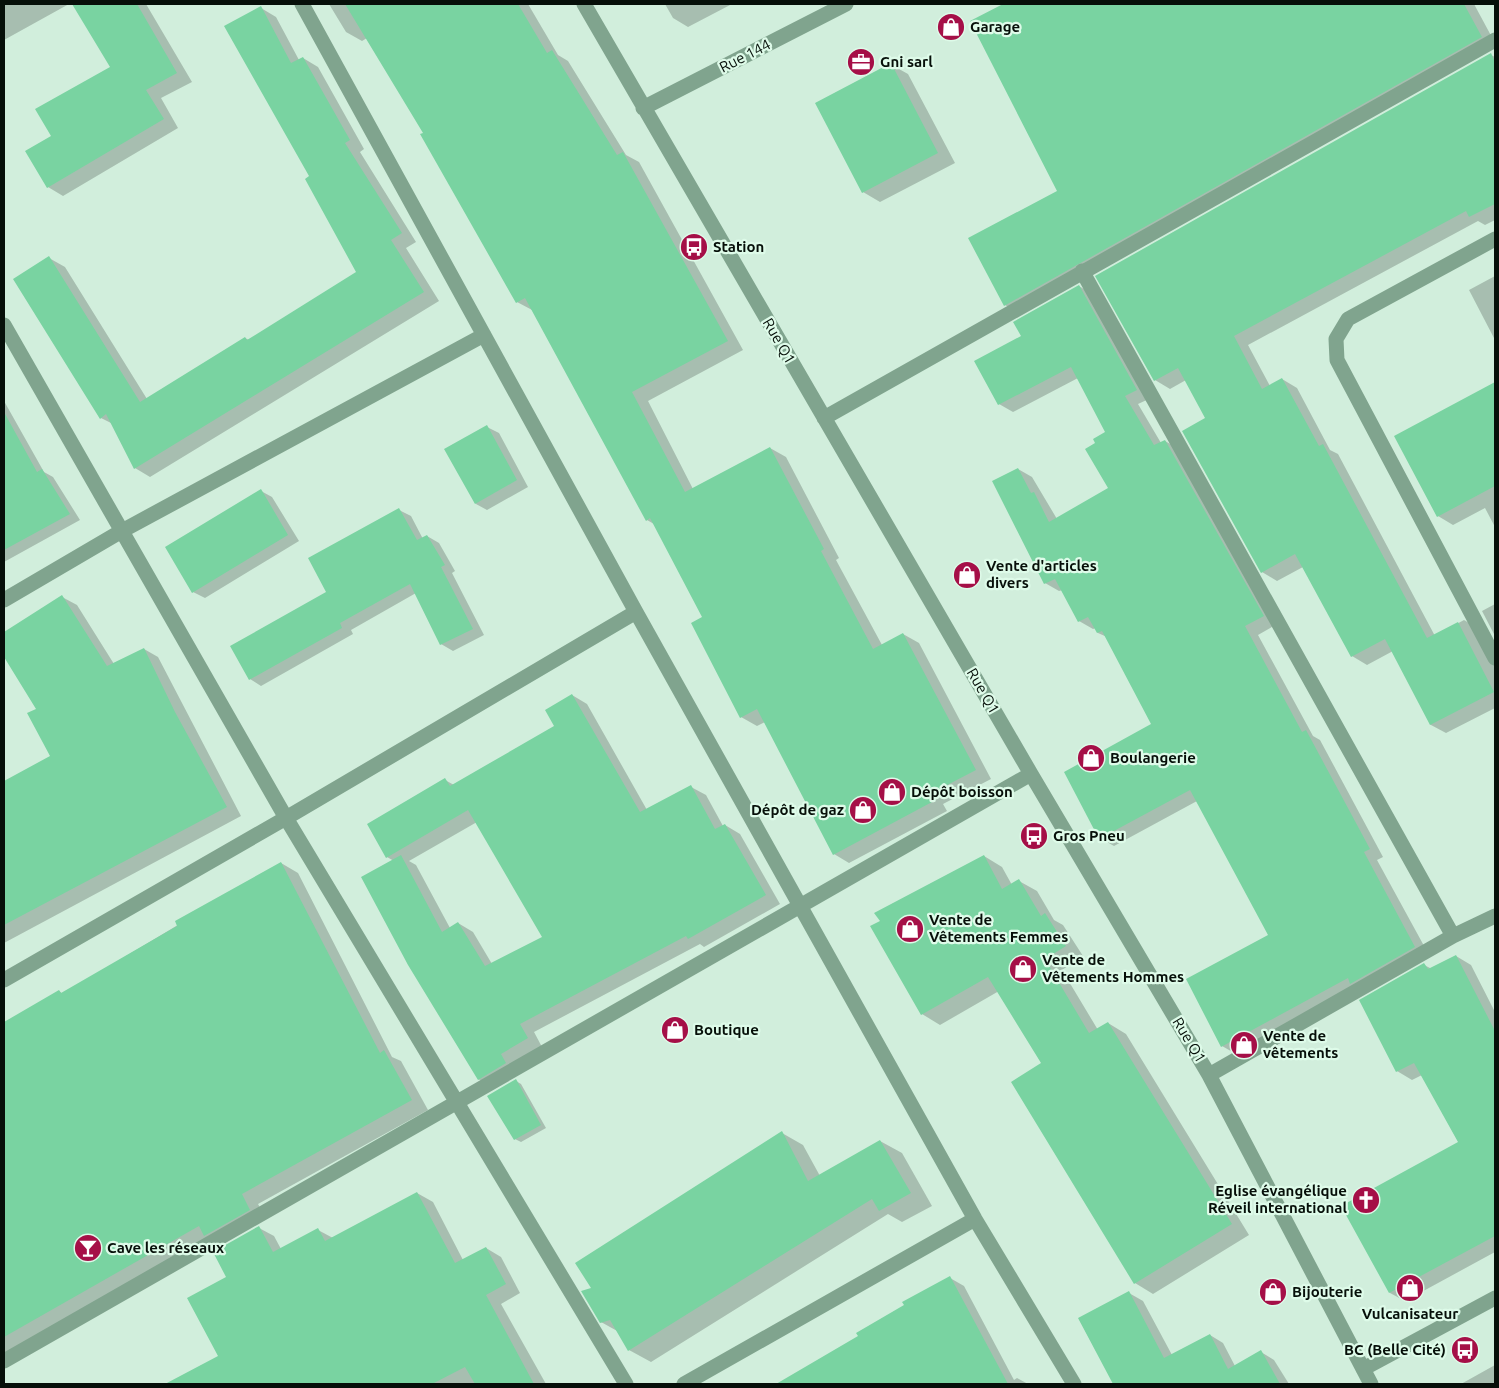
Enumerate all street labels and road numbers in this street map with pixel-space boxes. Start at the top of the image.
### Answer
street label: Rue 144 [716,35,773,76]
street label: Rue Q1 [760,315,799,367]
street label: Rue Q1 [964,665,1003,717]
street label: Rue Q1 [1169,1014,1210,1065]

